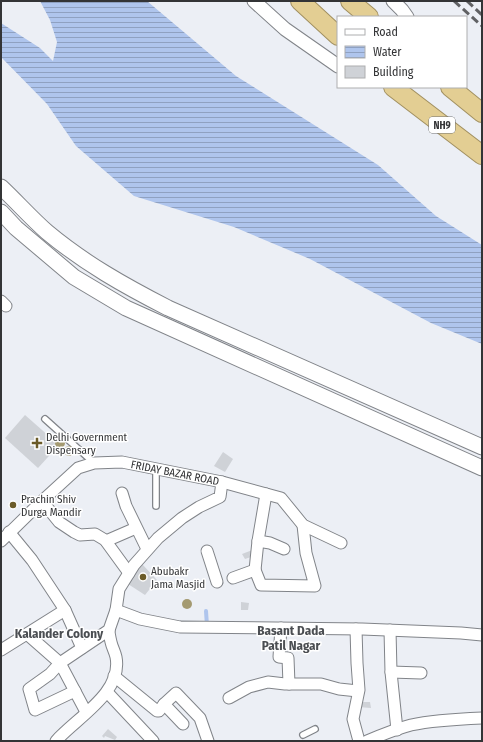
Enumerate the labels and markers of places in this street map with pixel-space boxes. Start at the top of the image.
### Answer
place label: Delhi Government Dispensary [46,431,128,457]
marker: Delhi Government Dispensary [31,437,43,449]
place label: Prachin Shiv Durga Mandir [21,493,81,519]
marker: Prachin Shiv Durga Mandir [8,500,18,510]
place label: Abubakr Jama Masjid [151,565,205,591]
marker: Abubakr Jama Masjid [138,572,148,582]

